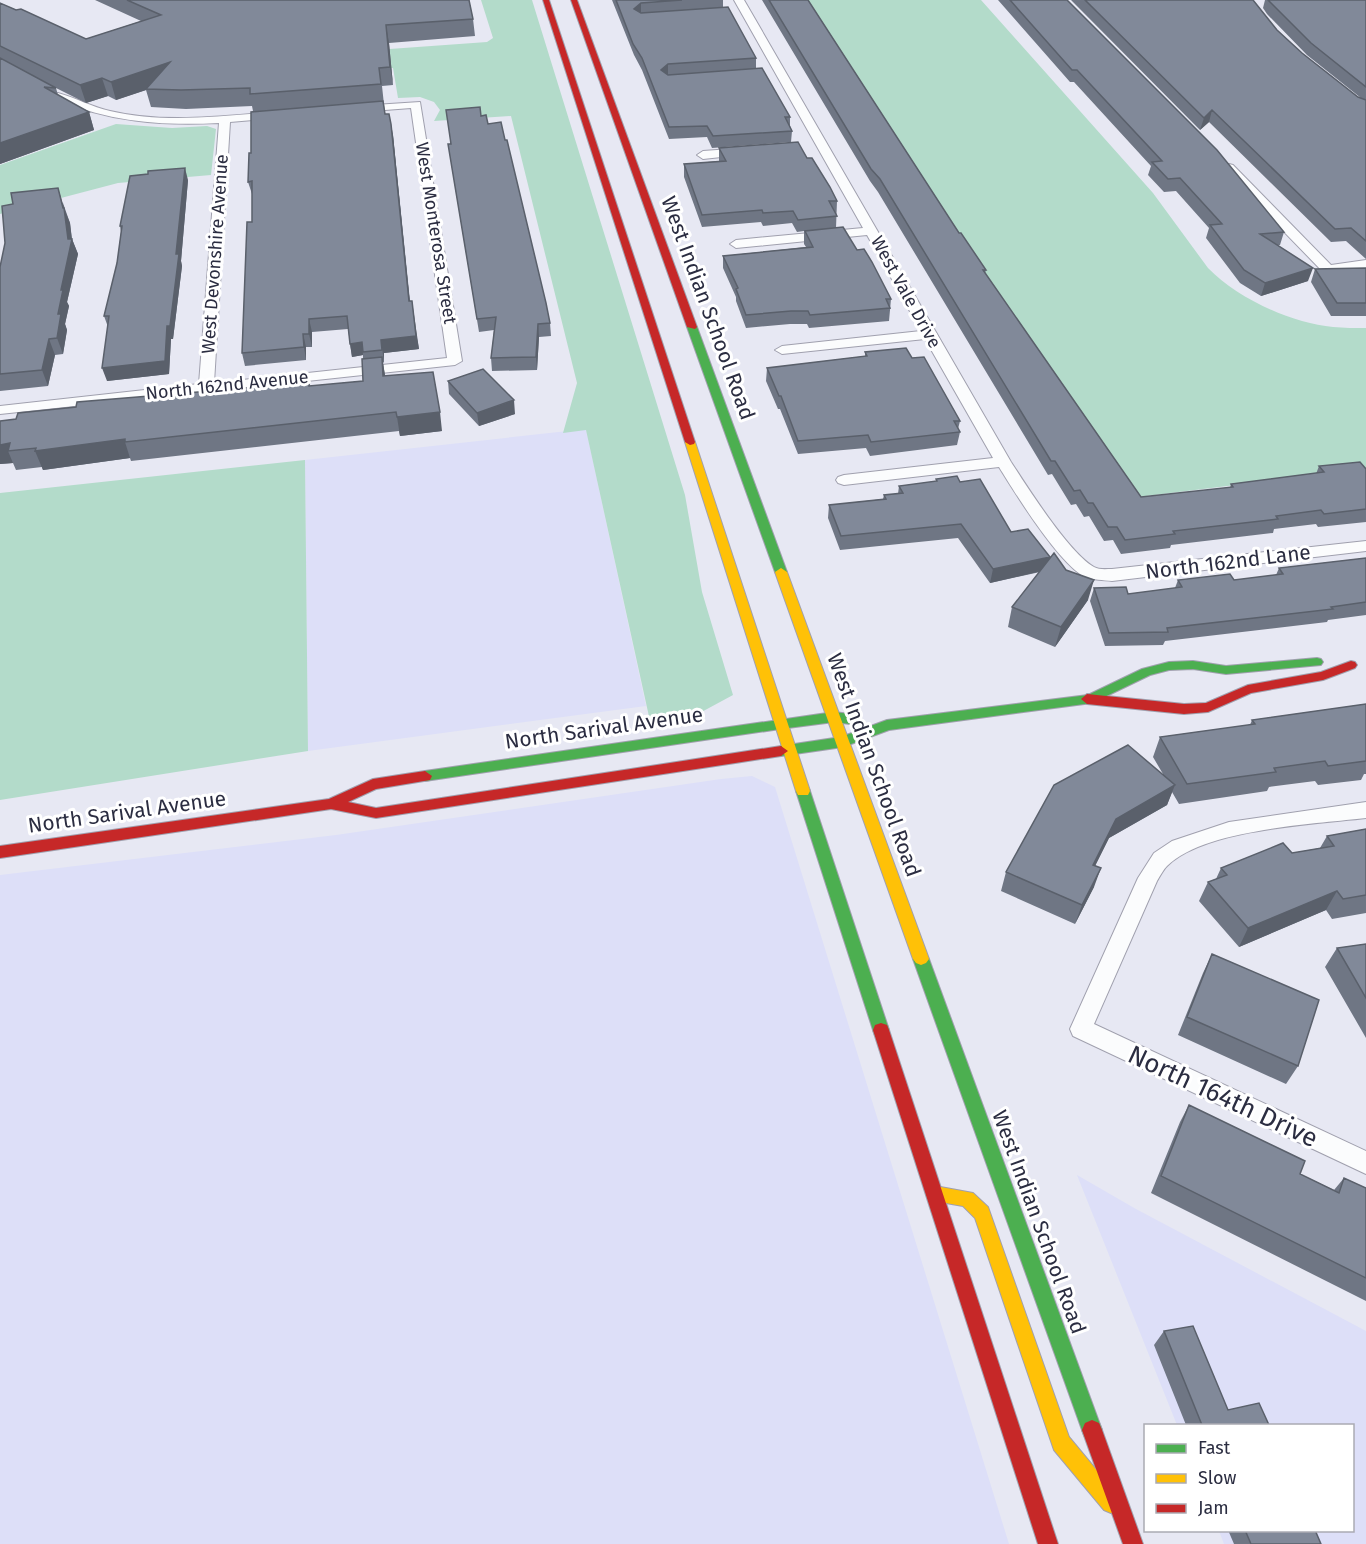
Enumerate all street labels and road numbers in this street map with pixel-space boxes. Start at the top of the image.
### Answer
street label: West Monterosa Street [411,140,461,326]
street label: West Devonshire Avenue [197,153,233,355]
street label: West Indian School Road [655,193,761,423]
street label: West Vale Drive [866,232,946,352]
street label: North 162nd Avenue [145,366,309,404]
street label: North 162nd Lane [1144,539,1312,585]
street label: West Indian School Road [821,650,927,880]
street label: North Sarival Avenue [503,701,705,755]
street label: North Sarival Avenue [26,785,228,839]
street label: North 164th Drive [1123,1039,1323,1154]
street label: West Indian School Road [986,1107,1092,1337]

